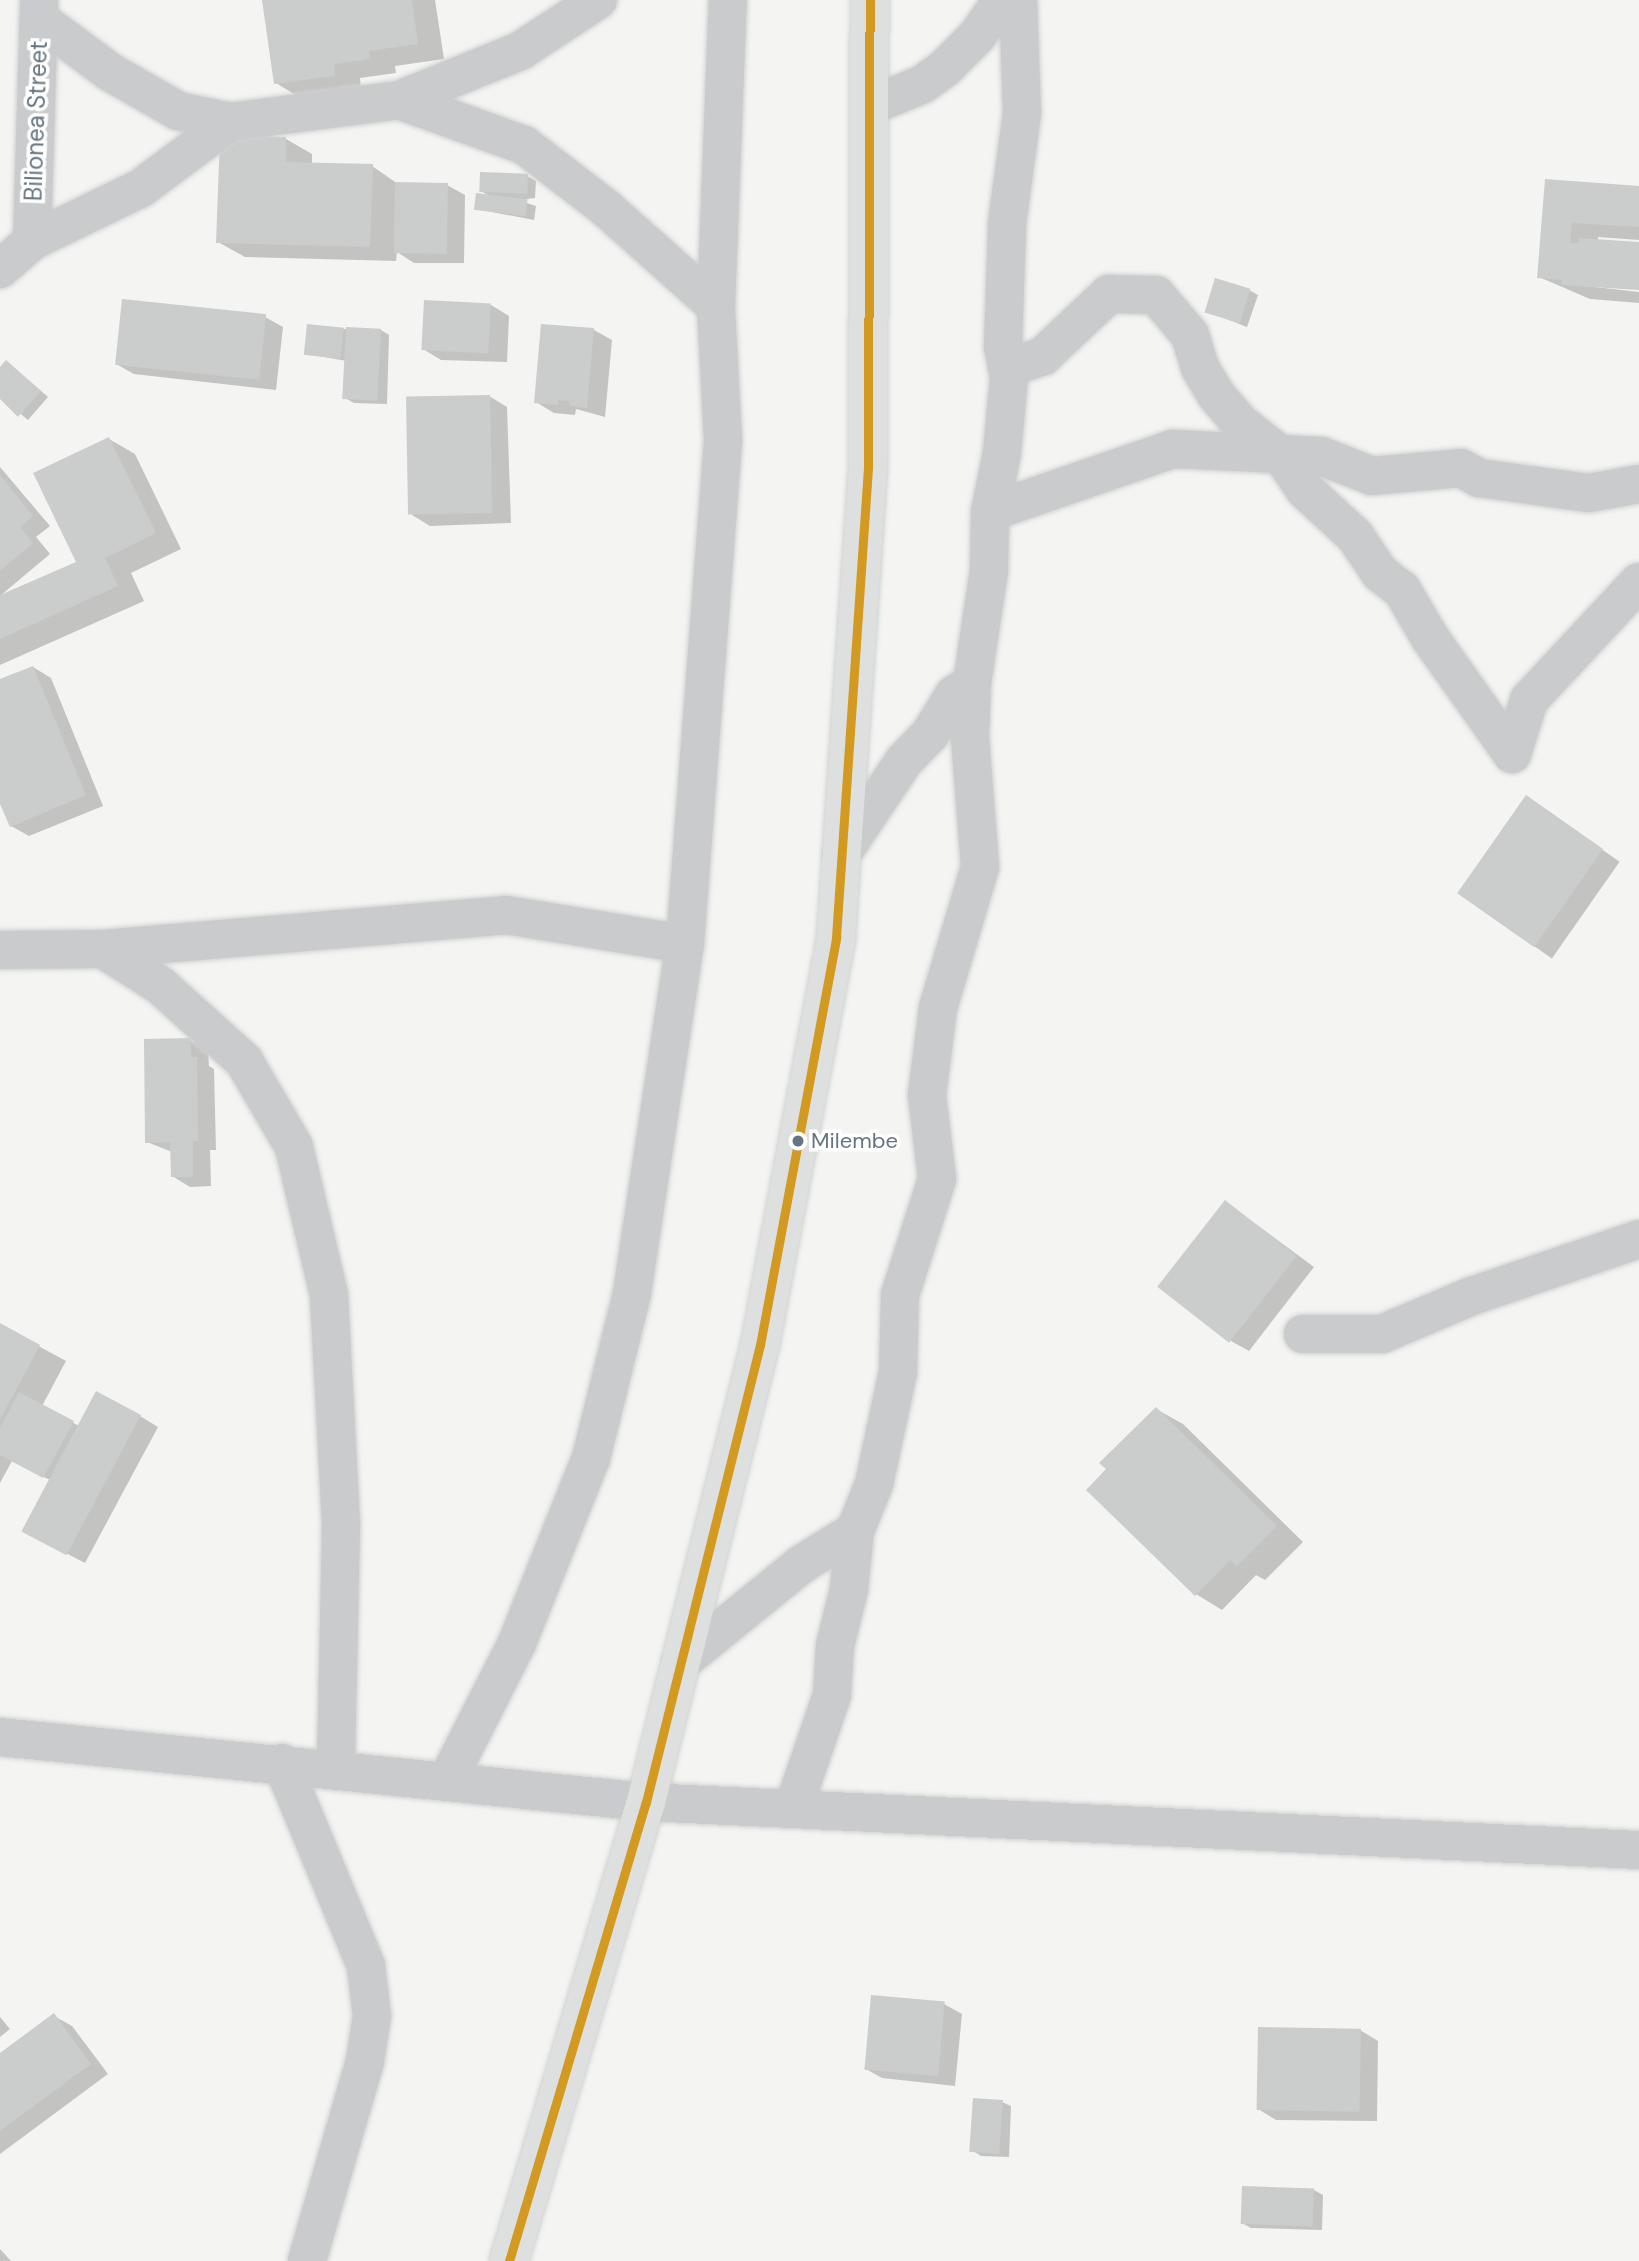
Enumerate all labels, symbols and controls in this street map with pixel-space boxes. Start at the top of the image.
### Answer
street label: Bilionea Street [19,40,53,202]
place label: Milembe [811,1128,898,1154]
marker: Milembe [791,1134,805,1148]

